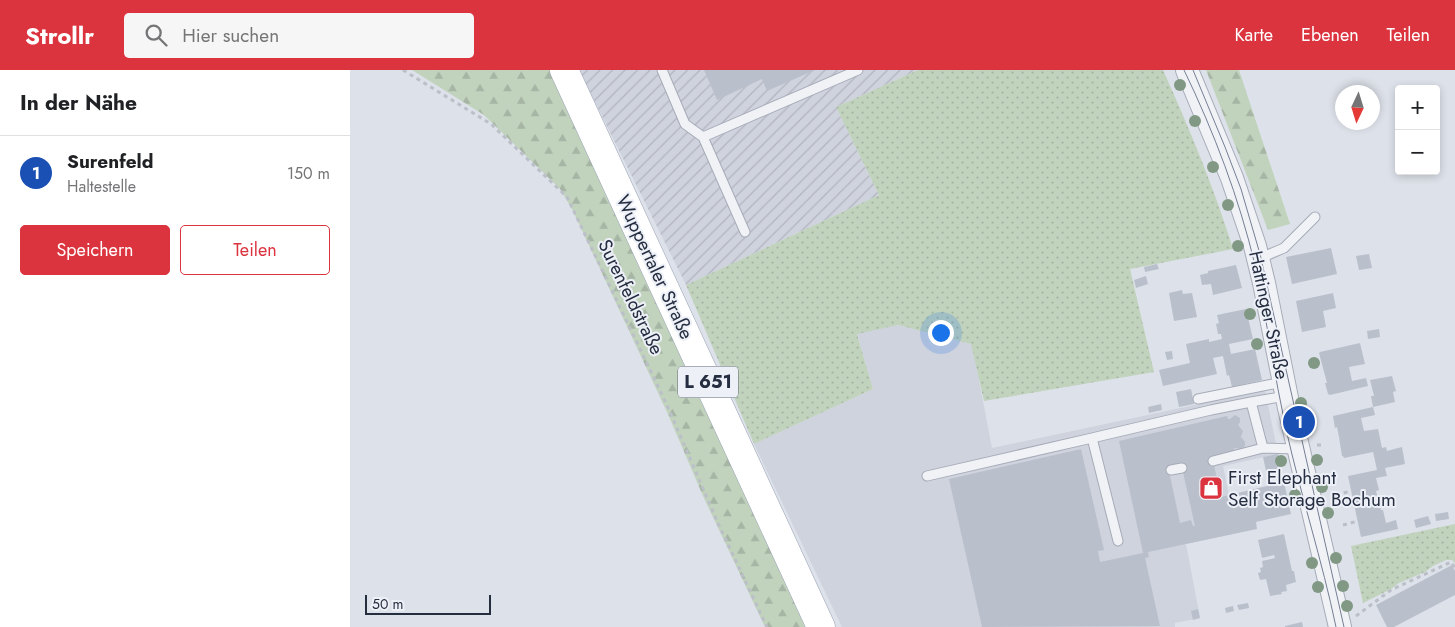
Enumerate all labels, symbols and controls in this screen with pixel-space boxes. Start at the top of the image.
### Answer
search box [124,13,474,58]
text: Strollr [25,18,94,53]
icon: search [142,21,170,49]
text: Hier suchen [182,22,279,49]
text: Karte [1234,22,1273,48]
text: Ebenen [1301,22,1359,48]
text: Teilen [1387,22,1430,48]
north arrow [1335,85,1380,130]
map controls [1395,85,1440,175]
button: + [1395,85,1440,130]
text: In der Nähe [20,88,137,118]
button: − [1395,130,1440,175]
text: Surenfeld [67,148,153,175]
text: 1 [32,162,40,185]
text: 150 m [287,162,330,185]
text: Haltestelle [67,175,136,198]
street label: Wuppertaler Straße [610,190,700,344]
button: Speichern [20,225,170,275]
button: Teilen [180,225,330,275]
street label: Surenfeldstraße [591,235,671,359]
street label: Hattinger Straße [1242,248,1296,382]
your location [928,320,954,346]
road number: L 651 [678,366,738,398]
pin: 1 [1283,403,1315,441]
place label: First Elephant Self Storage Bochum [1228,464,1396,513]
shop icon: First Elephant Self Storage Bochum [1198,475,1224,501]
scale bar [365,592,491,615]
text: 50 m [372,594,403,614]

